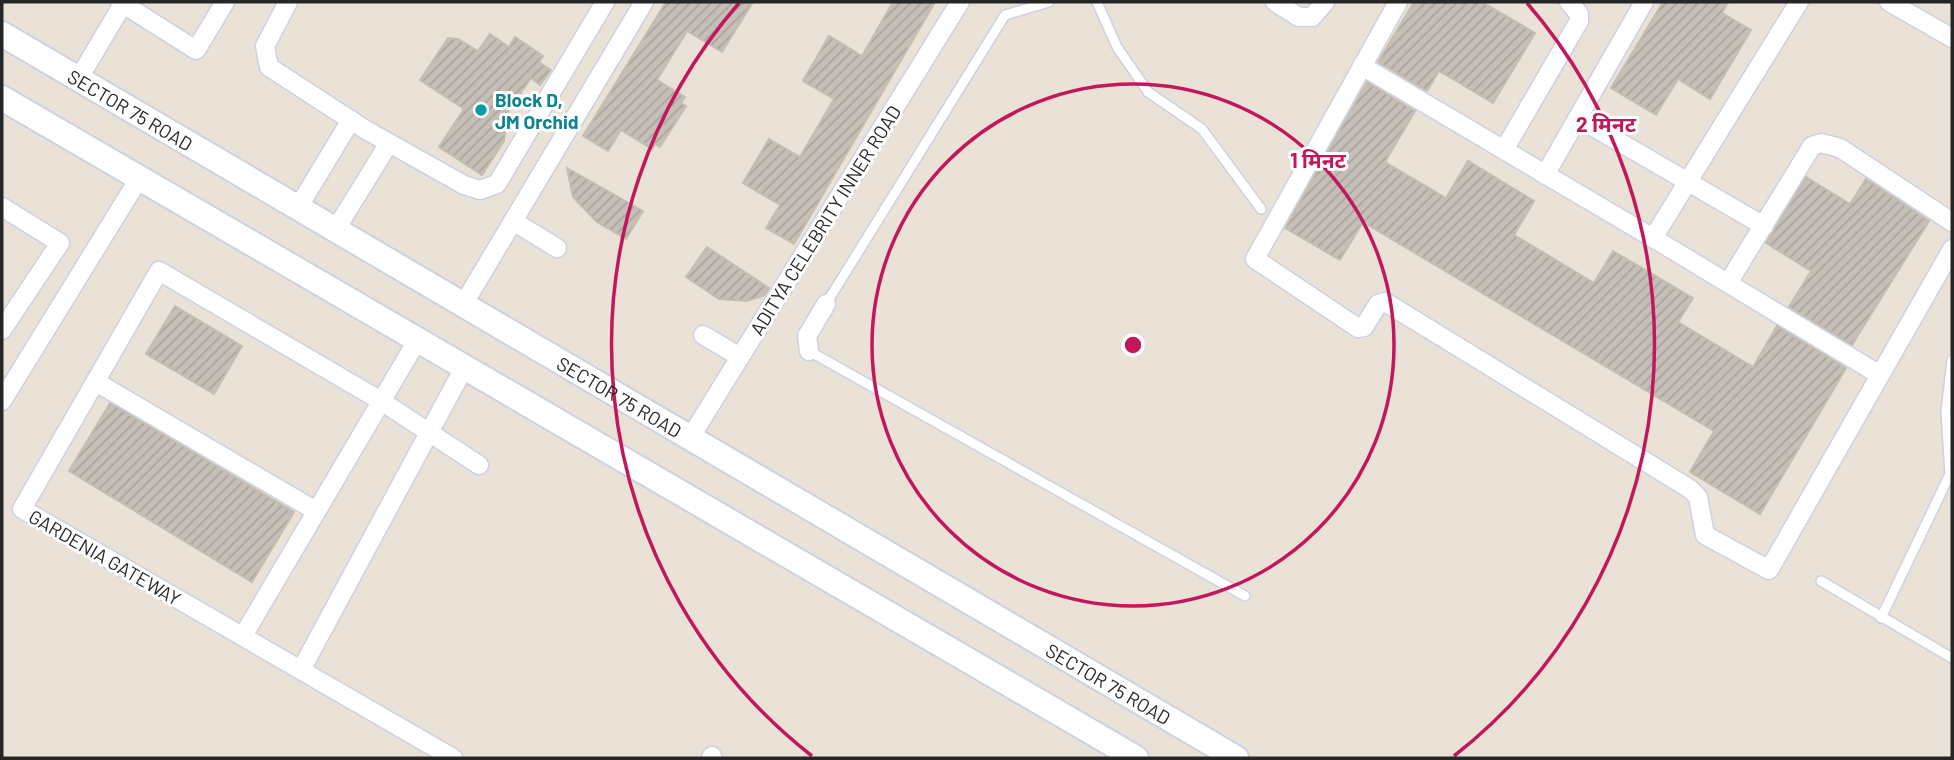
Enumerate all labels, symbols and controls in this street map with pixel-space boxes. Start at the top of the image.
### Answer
street label: SECTOR 75 ROAD [64,64,197,155]
place label: Block D, JM Orchid [495,88,579,133]
street label: ADITYA CELEBRITY INNER ROAD [745,101,905,339]
marker: Block D, JM Orchid [473,102,489,118]
text: 2 मिनट [1576,111,1637,136]
text: 1 मिनट [1290,147,1347,172]
centre of rings [1121,333,1145,357]
street label: SECTOR 75 ROAD [553,351,686,442]
street label: GARDENIA GATEWAY [25,504,185,610]
street label: SECTOR 75 ROAD [1042,638,1175,729]

